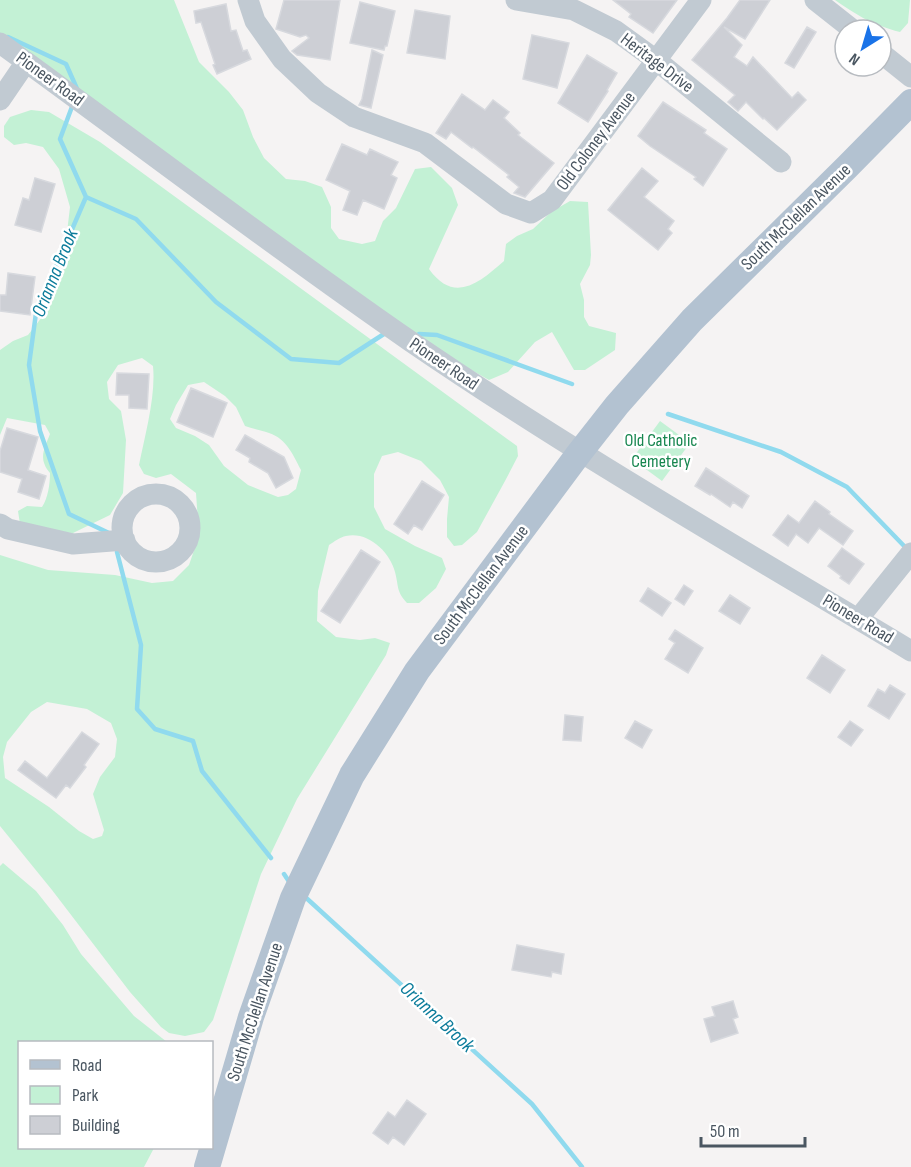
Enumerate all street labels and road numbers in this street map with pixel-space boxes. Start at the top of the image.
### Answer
street label: Heritage Drive [616,29,698,97]
street label: Pioneer Road [12,47,88,111]
street label: Old Coloney Avenue [552,88,640,194]
street label: South McClellan Avenue [737,159,855,275]
street label: Pioneer Road [406,333,482,395]
street label: South McClellan Avenue [429,521,533,649]
street label: Pioneer Road [819,590,897,648]
street label: South McClellan Avenue [223,940,287,1084]

